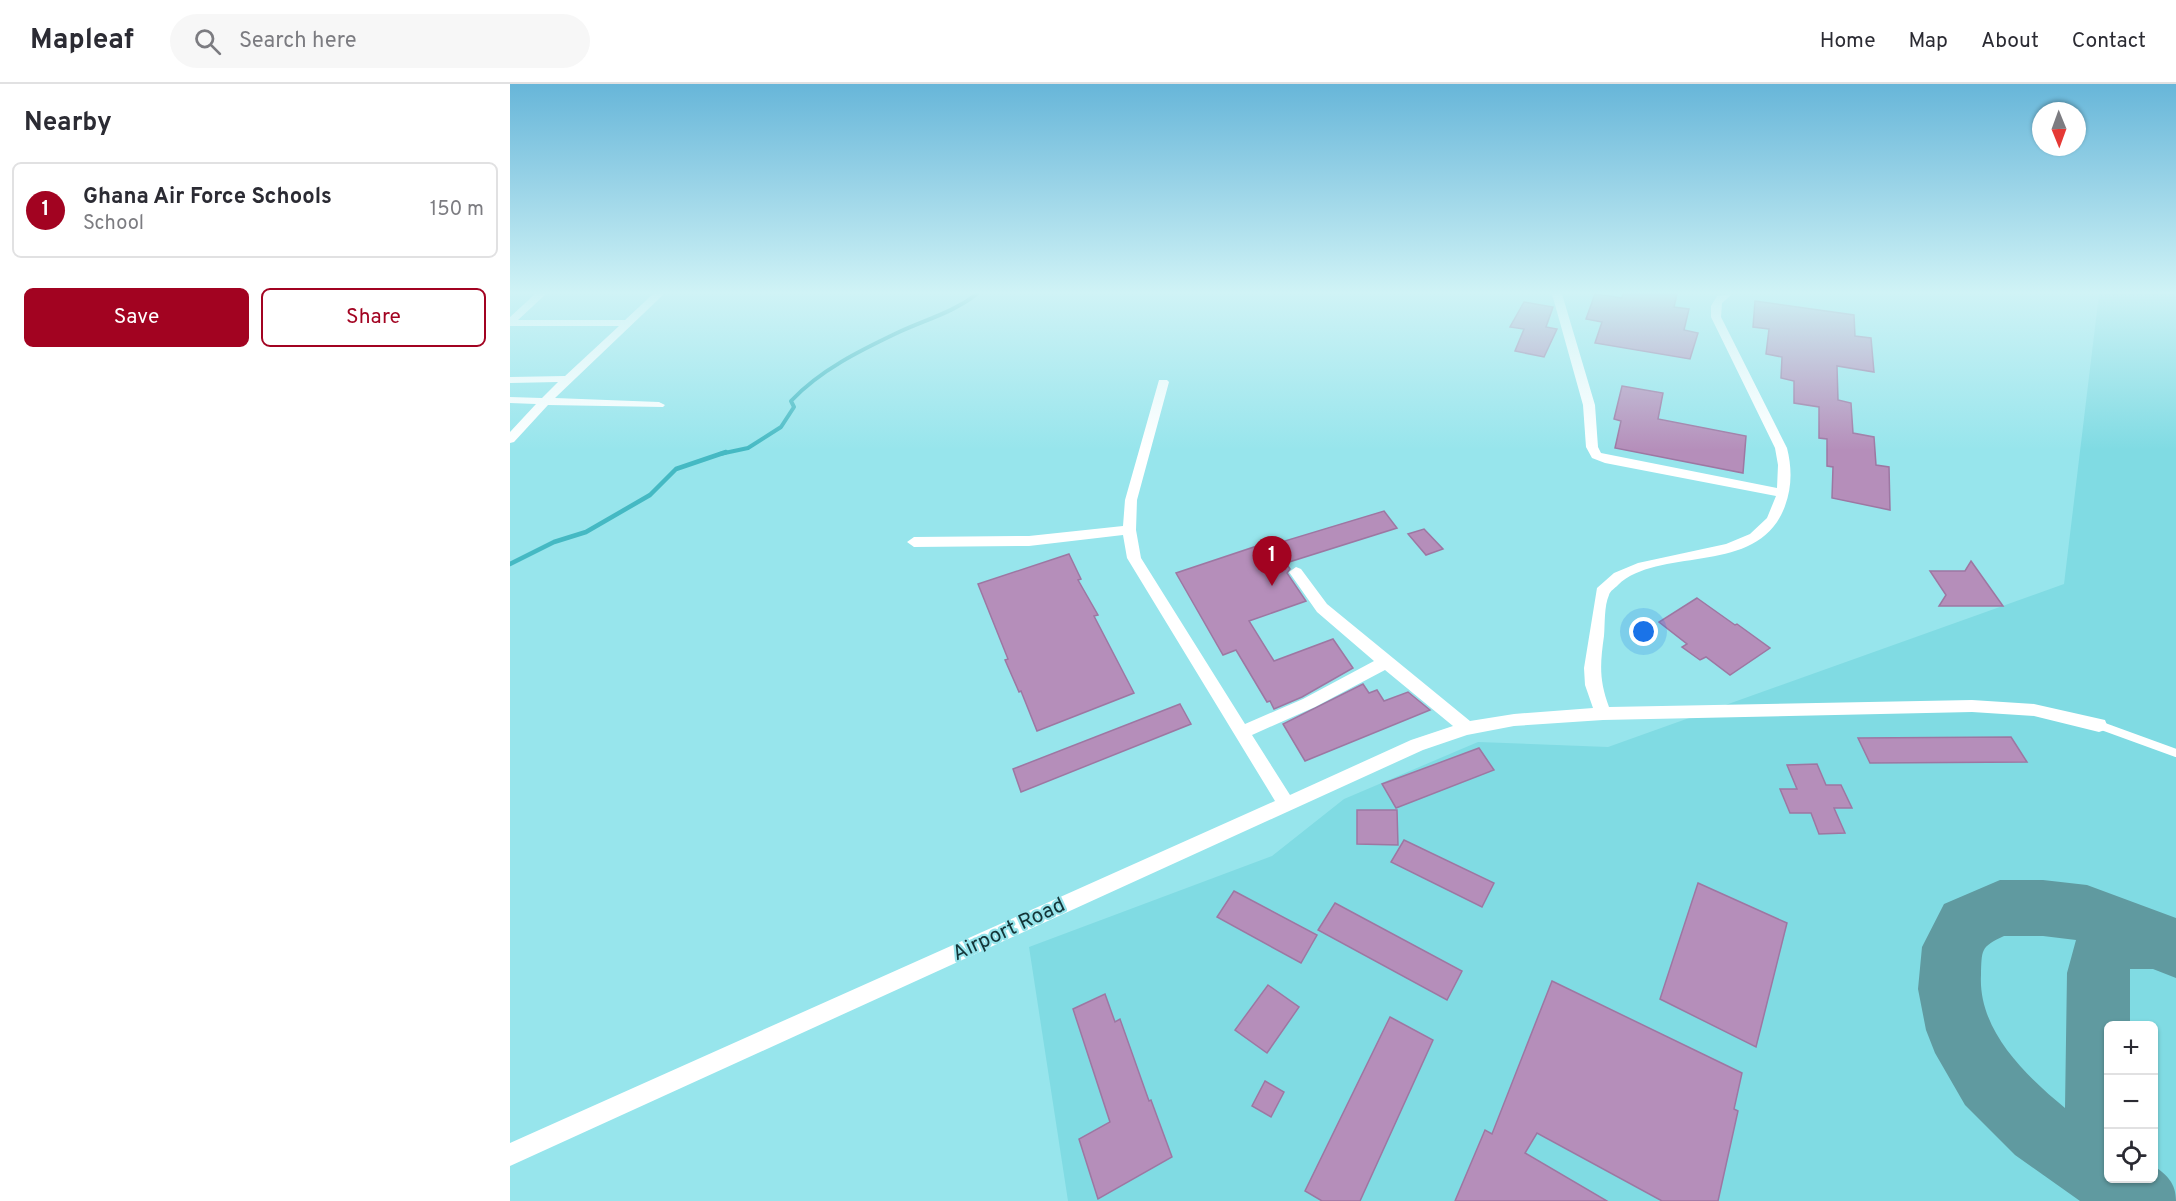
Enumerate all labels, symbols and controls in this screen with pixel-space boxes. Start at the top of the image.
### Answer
search box [170,14,590,68]
text: Mapleaf [30,23,134,59]
icon: search [191,25,224,58]
text: Search here [239,28,357,55]
text: Home [1820,28,1876,55]
text: Map [1909,28,1948,55]
text: About [1981,28,2039,55]
text: Contact [2072,28,2146,55]
north arrow [2032,102,2086,156]
text: Nearby [24,107,112,140]
text: Ghana Air Force Schools [83,184,332,211]
text: 1 [42,197,50,223]
text: 150 m [430,197,484,223]
text: School [83,211,144,237]
button: Save [24,288,249,347]
button: Share [261,288,486,347]
pin: 1 [1252,536,1292,586]
your location [1629,617,1658,646]
street label: Airport Road [948,892,1070,968]
map controls [2104,1021,2158,1183]
button: + [2104,1021,2158,1075]
button: − [2104,1075,2158,1129]
button: locate [2104,1129,2158,1183]

